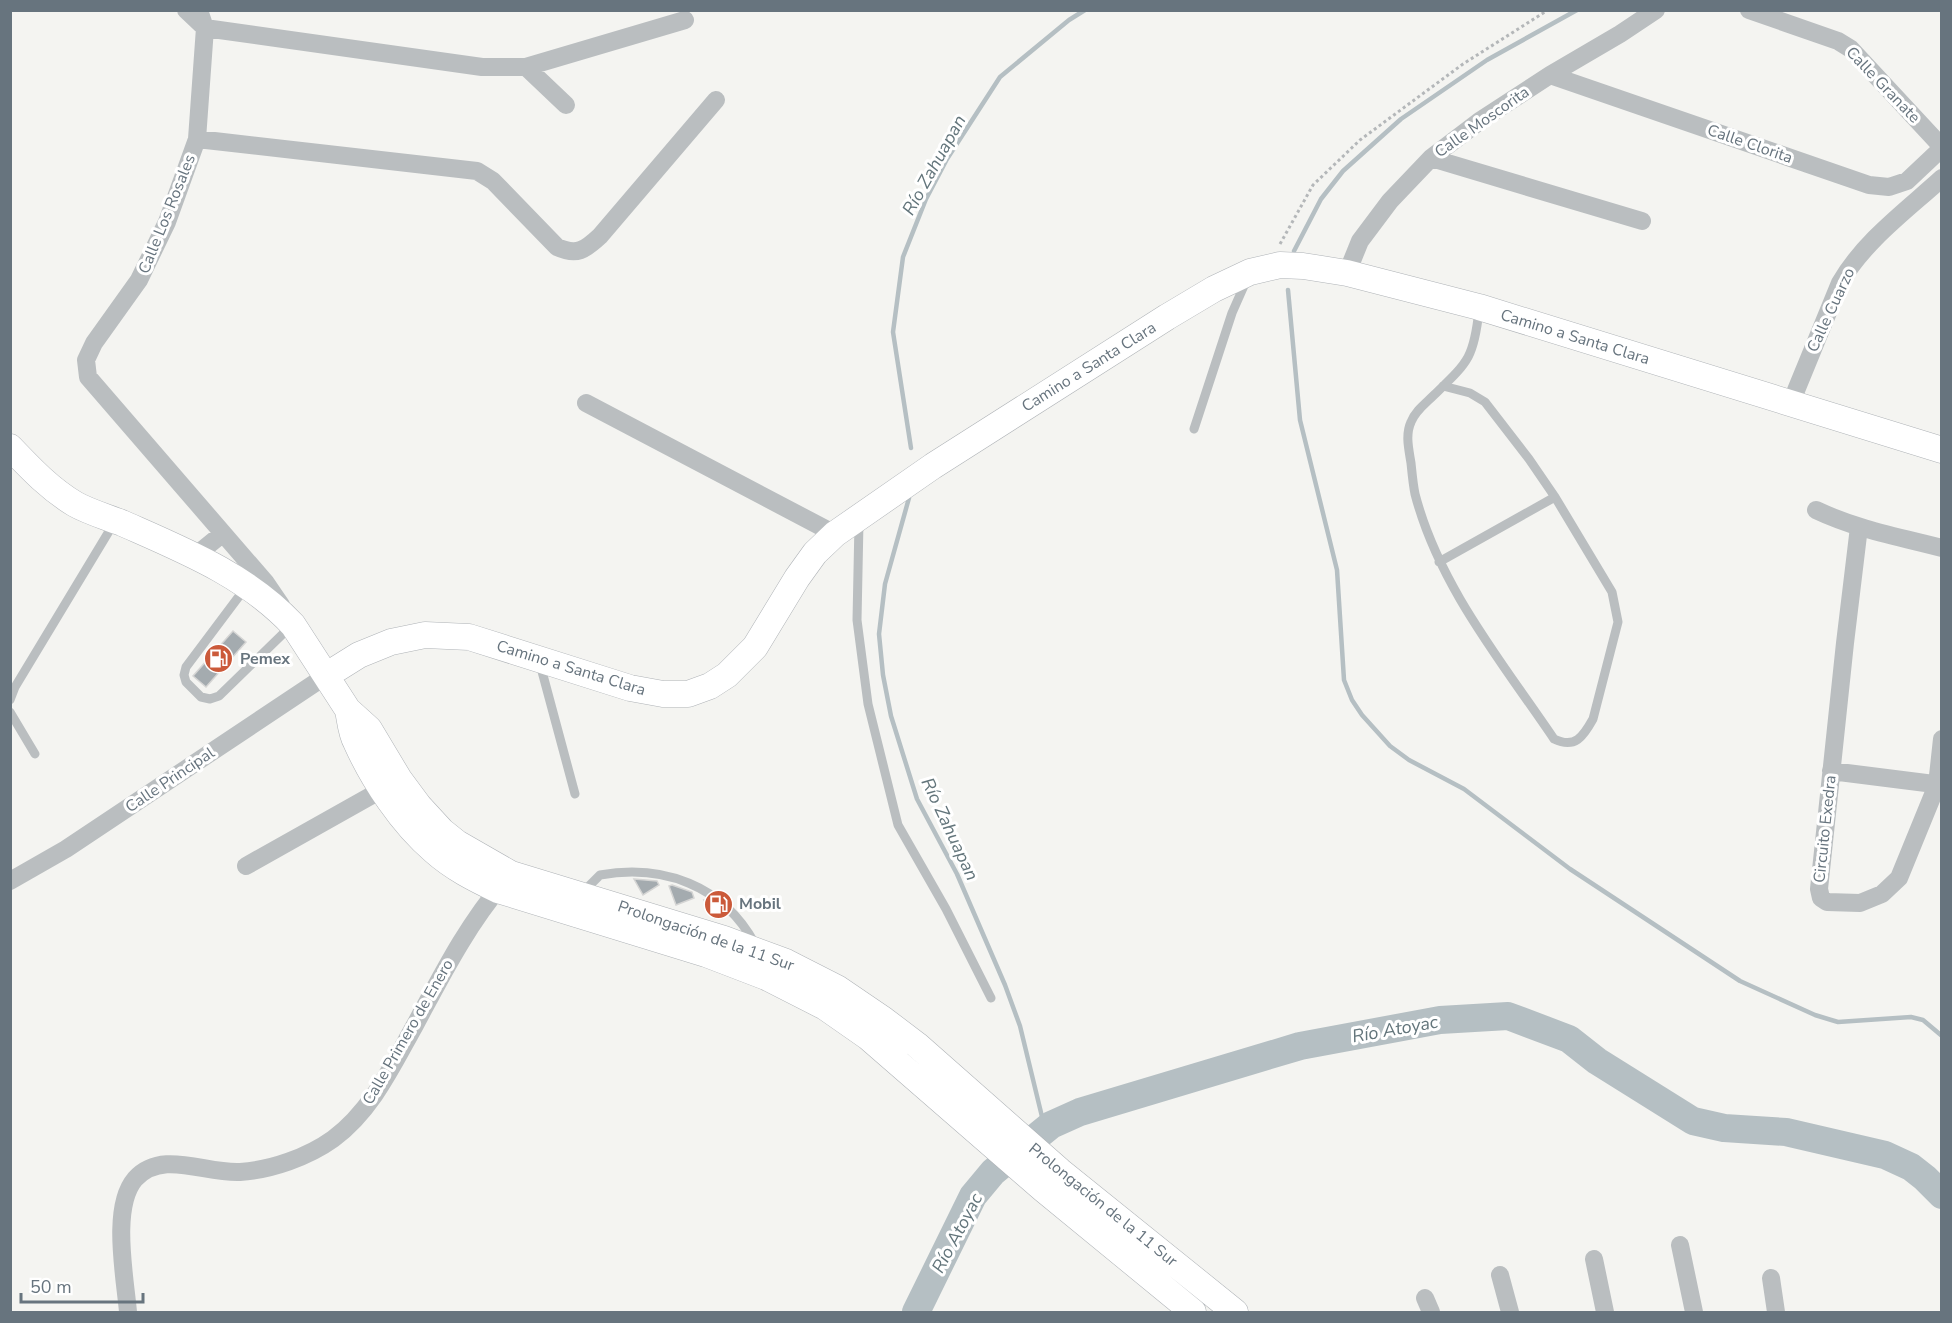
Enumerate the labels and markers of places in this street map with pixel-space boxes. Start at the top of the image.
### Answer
fuel station icon: Pemex [203,643,235,675]
place label: Pemex [240,648,290,670]
fuel station icon: Mobil [702,888,734,920]
place label: Mobil [739,893,781,915]

